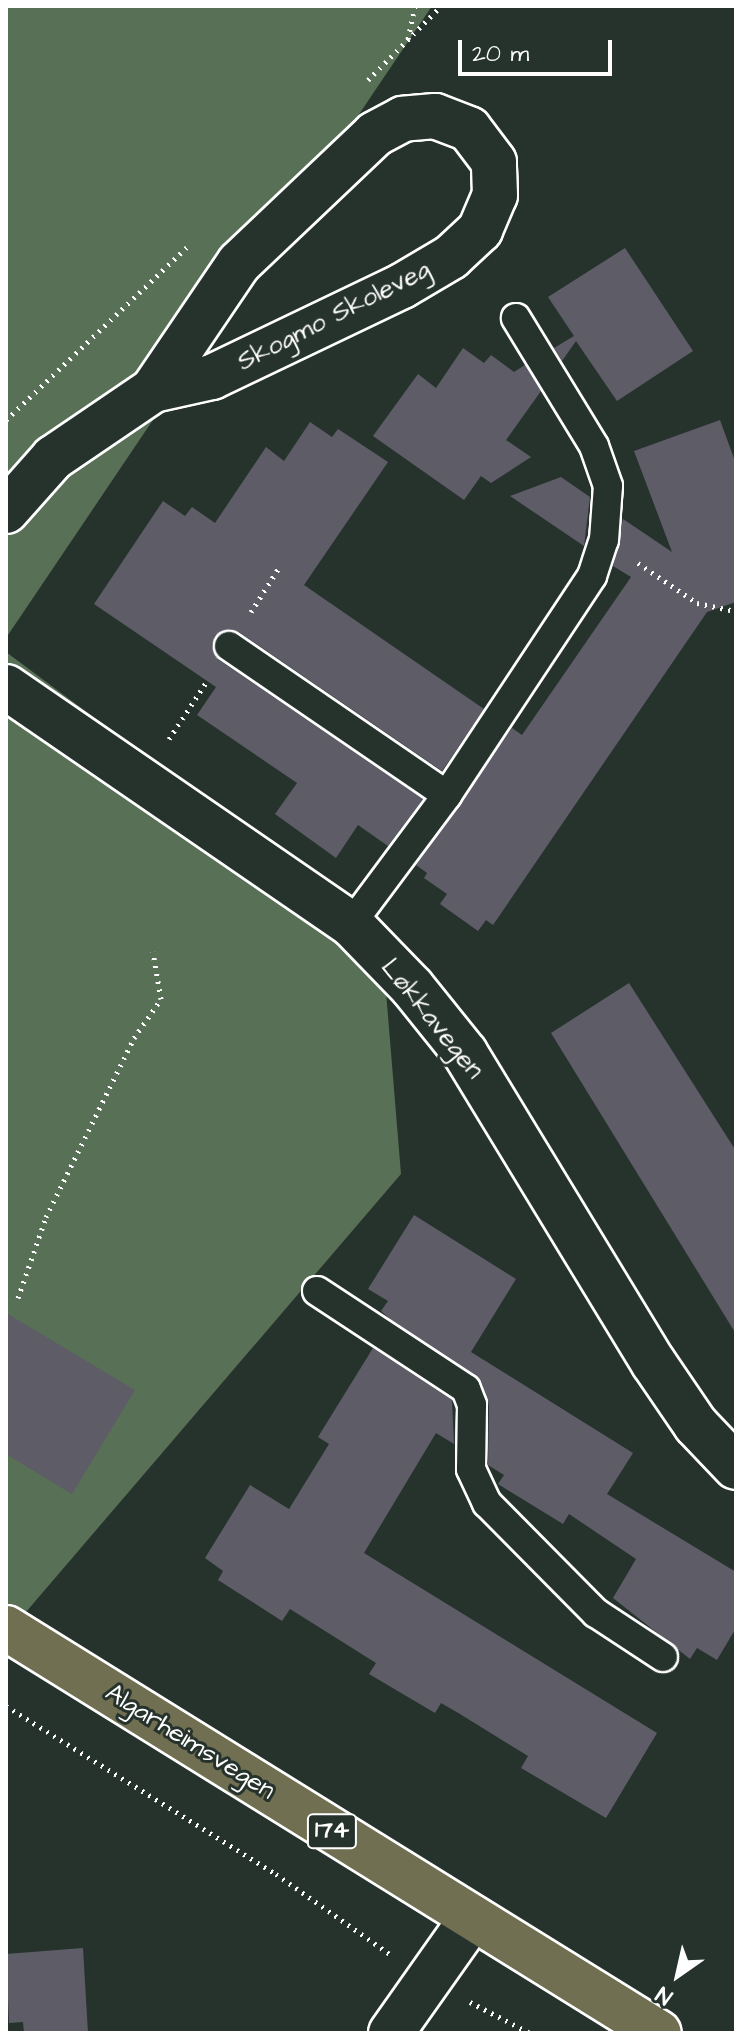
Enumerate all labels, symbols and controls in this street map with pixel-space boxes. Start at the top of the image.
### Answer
scale bar [462,24,616,74]
text: 20 m [472,37,529,71]
street label: Skogmo Skoleveg [232,254,436,378]
street label: Løkkavegen [374,953,490,1085]
street label: Algarheimsvegen [100,1677,280,1807]
road number: 174 [306,1811,358,1851]
north arrow [638,1935,718,2015]
text: N [650,1979,679,2012]

